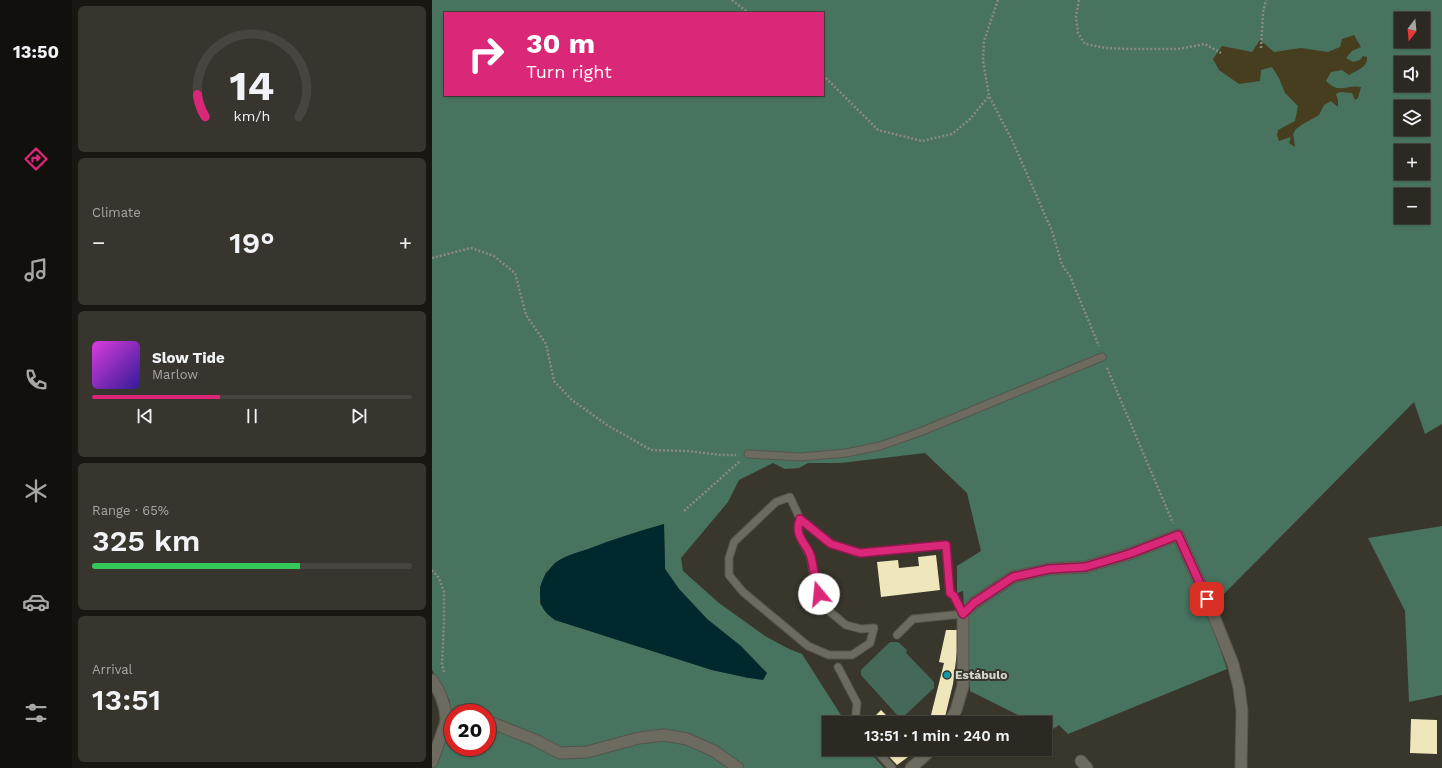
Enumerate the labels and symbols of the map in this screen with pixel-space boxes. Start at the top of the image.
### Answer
north arrow [1394,12,1430,48]
position arrow [798,573,840,615]
pin [1190,582,1224,616]
place label: Estábulo [955,668,1007,682]
marker: Estábulo [942,670,952,680]
speed limit sign: 20 [444,704,496,756]

